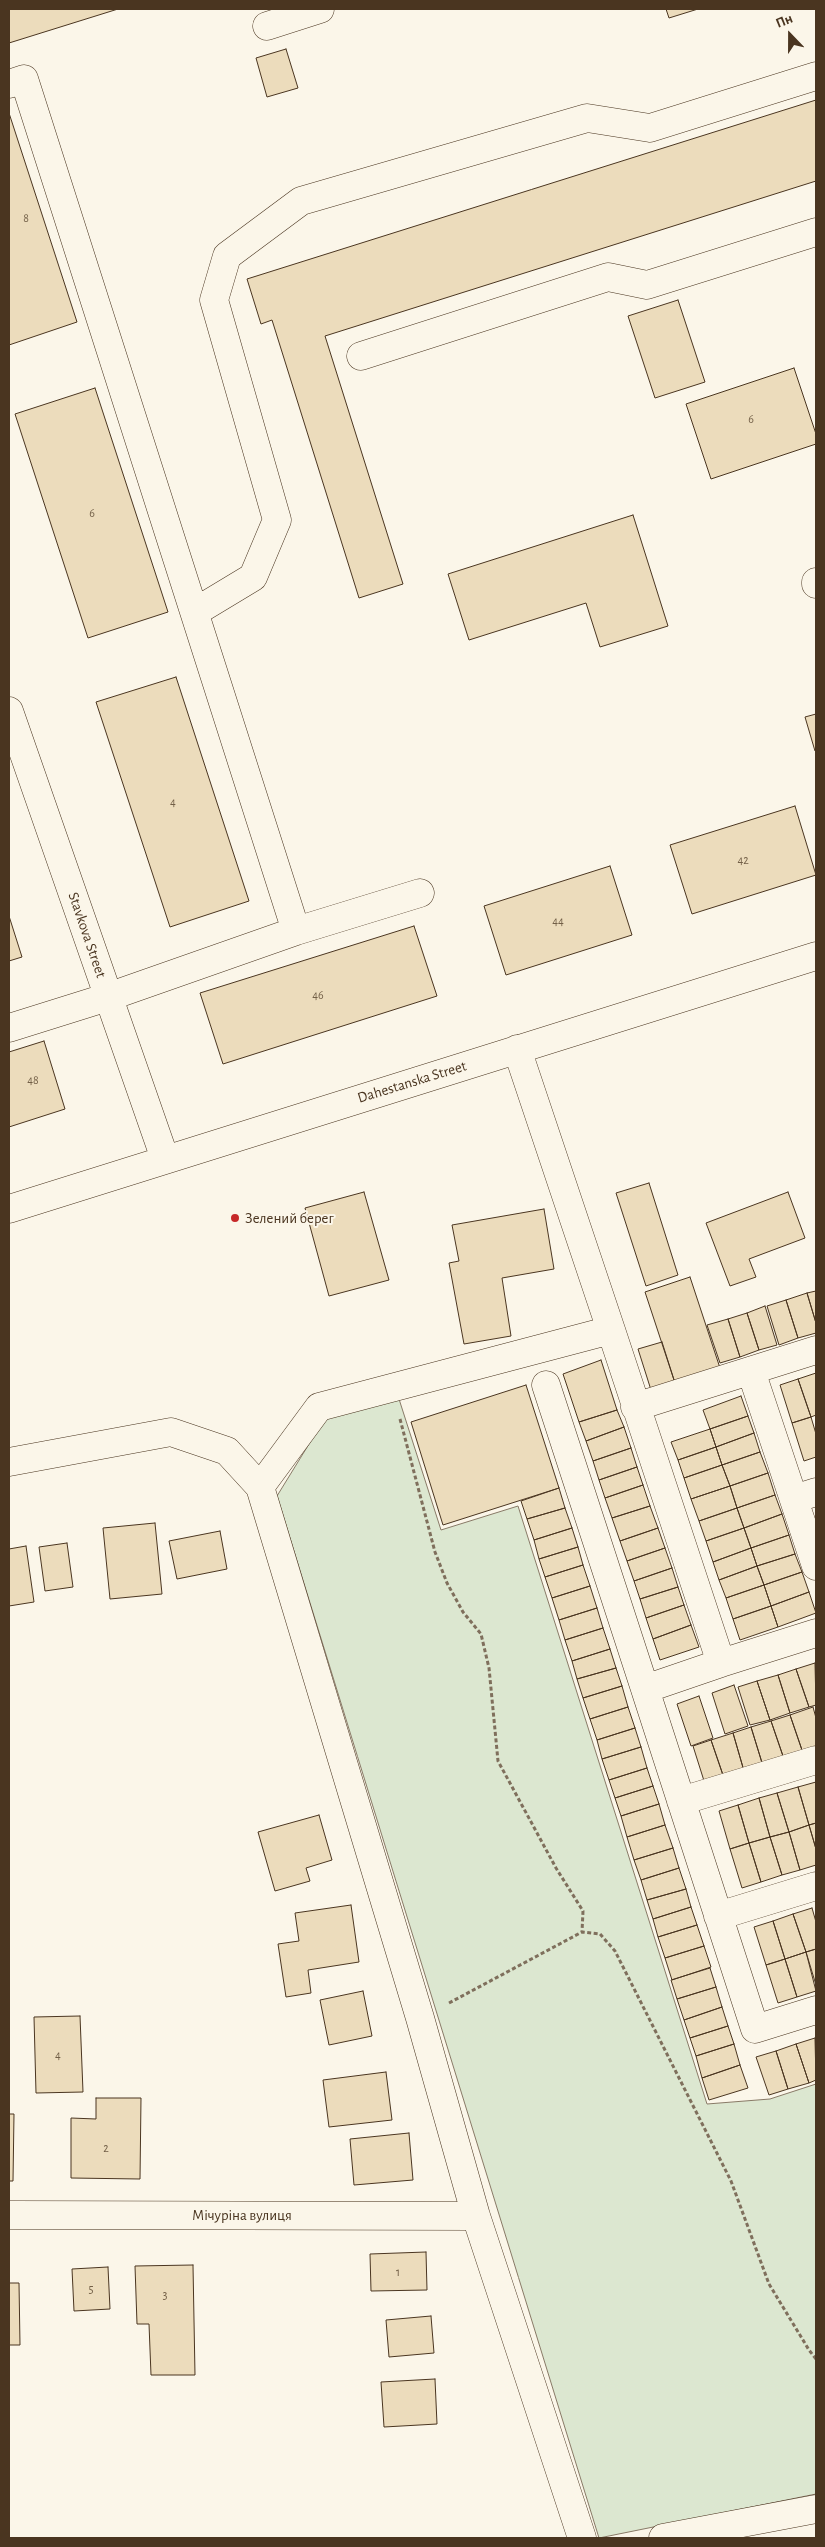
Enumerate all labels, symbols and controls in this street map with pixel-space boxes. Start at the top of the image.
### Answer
north arrow [765,10,815,60]
text: Пн [774,11,795,31]
house number: 8 [23,211,29,225]
house number: 6 [748,412,754,426]
house number: 6 [89,506,95,520]
house number: 4 [170,795,176,809]
house number: 42 [737,853,749,867]
street label: Stavkova Street [64,890,110,980]
house number: 44 [552,914,564,928]
house number: 46 [312,988,324,1002]
street label: Dahestanska Street [355,1057,469,1107]
house number: 48 [27,1073,39,1087]
place label: Зелений берег [245,1209,334,1227]
marker: Зелений берег [229,1212,241,1224]
house number: 4 [55,2048,61,2062]
house number: 2 [103,2141,109,2155]
street label: Мічуріна вулиця [192,2206,292,2224]
house number: 1 [396,2265,400,2279]
house number: 5 [88,2282,94,2296]
house number: 3 [163,2288,167,2302]

